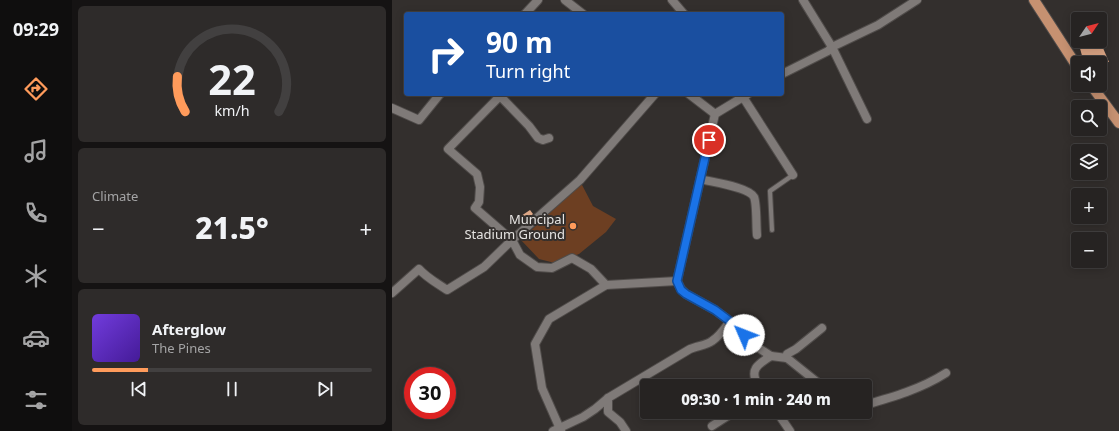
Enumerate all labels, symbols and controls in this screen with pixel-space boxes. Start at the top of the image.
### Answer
north arrow [1071,12,1107,48]
map controls [1071,12,1107,268]
text: 09:29 [13,17,59,41]
text: 90 m [486,23,553,61]
icon: right [420,28,472,80]
text: 22 [208,51,256,107]
button: sound [1071,56,1107,92]
text: Turn right [486,59,570,83]
icon: directions [22,75,50,103]
text: km/h [214,100,250,119]
button: search [1071,100,1107,136]
pin [692,123,726,157]
icon: arrive [698,129,720,151]
icon: music [22,137,50,165]
button: layers [1071,144,1107,180]
text: Climate [92,187,138,205]
button: + [1071,188,1107,224]
icon: phone [22,199,50,227]
text: 21.5° [195,207,269,248]
place label: Muncipal Stadium Ground [464,210,565,243]
text: − [92,213,105,243]
text: + [359,213,372,243]
marker: Muncipal Stadium Ground [568,221,578,231]
button: − [1071,232,1107,268]
icon: climate [22,262,50,290]
position arrow [723,314,765,356]
text: Afterglow [152,319,226,339]
icon: car [22,324,50,352]
text: The Pines [152,339,211,357]
speed limit sign: 30 [404,367,456,419]
icon: previous [128,378,150,400]
icon: pause [221,378,243,400]
icon: next [314,378,336,400]
icon: filters [22,386,50,414]
text: 09:30 · 1 min · 240 m [681,389,831,409]

